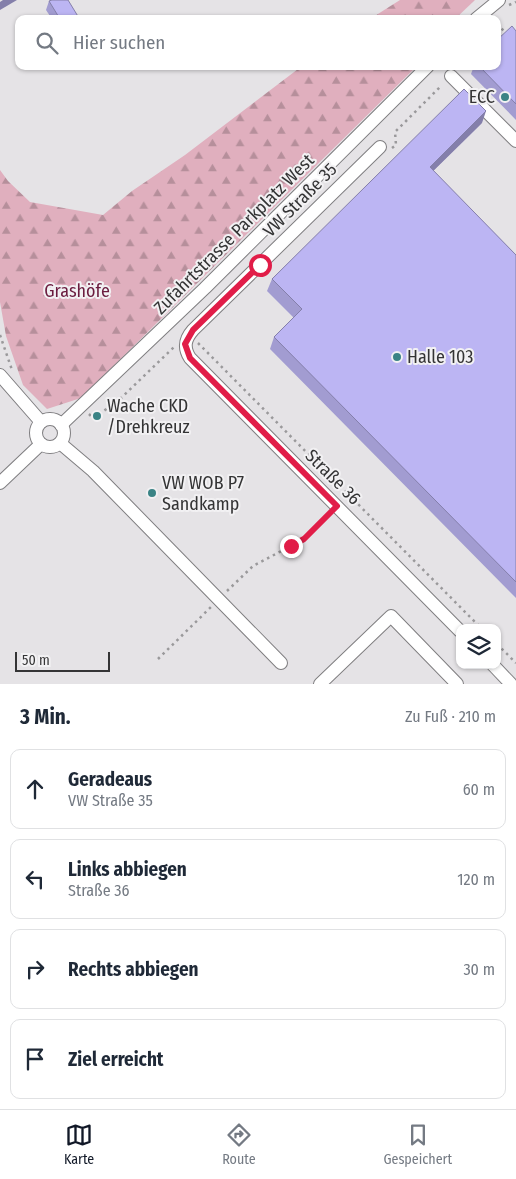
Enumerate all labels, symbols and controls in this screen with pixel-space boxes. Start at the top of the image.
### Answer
search box [15,15,501,70]
icon: search [33,29,61,57]
text: Hier suchen [73,31,165,54]
place label: ECC [469,86,495,108]
marker: ECC [499,91,511,103]
street label: Zufahrtstrasse Parkplatz West [149,149,319,319]
street label: VW Straße 35 [259,159,341,241]
route start [249,254,272,277]
park label: Grashöfe [44,280,110,302]
place label: Halle 103 [407,346,473,368]
marker: Halle 103 [391,351,403,363]
place label: Wache CKD /Drehkreuz [107,395,190,438]
marker: Wache CKD /Drehkreuz [91,410,103,422]
street label: Straße 36 [301,445,365,509]
place label: VW WOB P7 Sandkamp [162,472,244,515]
marker: VW WOB P7 Sandkamp [146,487,158,499]
route end [280,535,303,558]
map controls [456,624,501,669]
button: layers [456,624,501,669]
scale bar [15,649,110,672]
text: 50 m [22,652,50,669]
text: 3 Min. [20,704,71,730]
text: Zu Fuß · 210 m [405,707,496,726]
text: Geradeaus [68,768,152,791]
icon: ahead [21,775,49,803]
text: 60 m [463,780,495,799]
text: VW Straße 35 [68,791,153,810]
text: Links abbiegen [68,858,187,881]
icon: left [21,865,49,893]
text: 120 m [457,870,495,889]
text: Straße 36 [68,881,129,900]
icon: right [21,955,49,983]
text: Rechts abbiegen [68,958,198,981]
text: 30 m [463,960,495,979]
icon: arrive [21,1045,49,1073]
text: Ziel erreicht [68,1048,164,1071]
tab: Karte [64,1121,94,1168]
tab: Route [222,1121,256,1168]
tab: Gespeichert [383,1121,452,1168]

